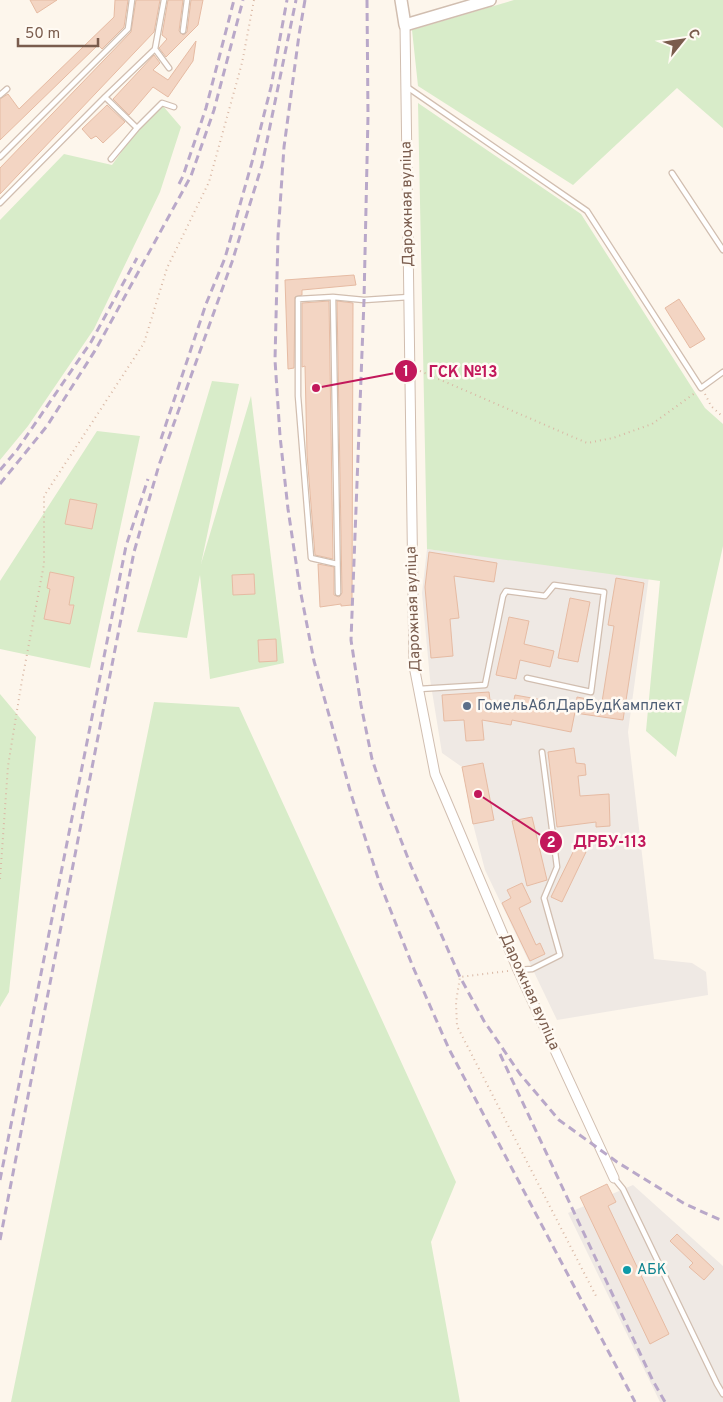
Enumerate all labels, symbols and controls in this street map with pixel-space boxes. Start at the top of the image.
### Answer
scale bar [18,15,98,47]
north arrow [658,15,708,65]
text: 50 m [25,25,60,44]
text: С [683,26,703,42]
street label: Дарожная вуліца [397,141,419,267]
callout: ГСК №13 [394,355,508,386]
text: 1 [403,363,409,382]
text: ГСК №13 [428,363,498,383]
street label: Дарожная вуліца [402,546,426,672]
place label: ГомельАблДарБудКамплект [477,697,682,716]
marker: ГомельАблДарБудКамплект [461,700,473,712]
callout: ДРБУ-113 [538,826,656,857]
text: ДРБУ-113 [573,833,647,853]
text: 2 [546,834,556,853]
street label: Дарожная вуліца [495,931,563,1053]
place label: АБК [637,1261,667,1280]
marker: АБК [621,1264,633,1276]

